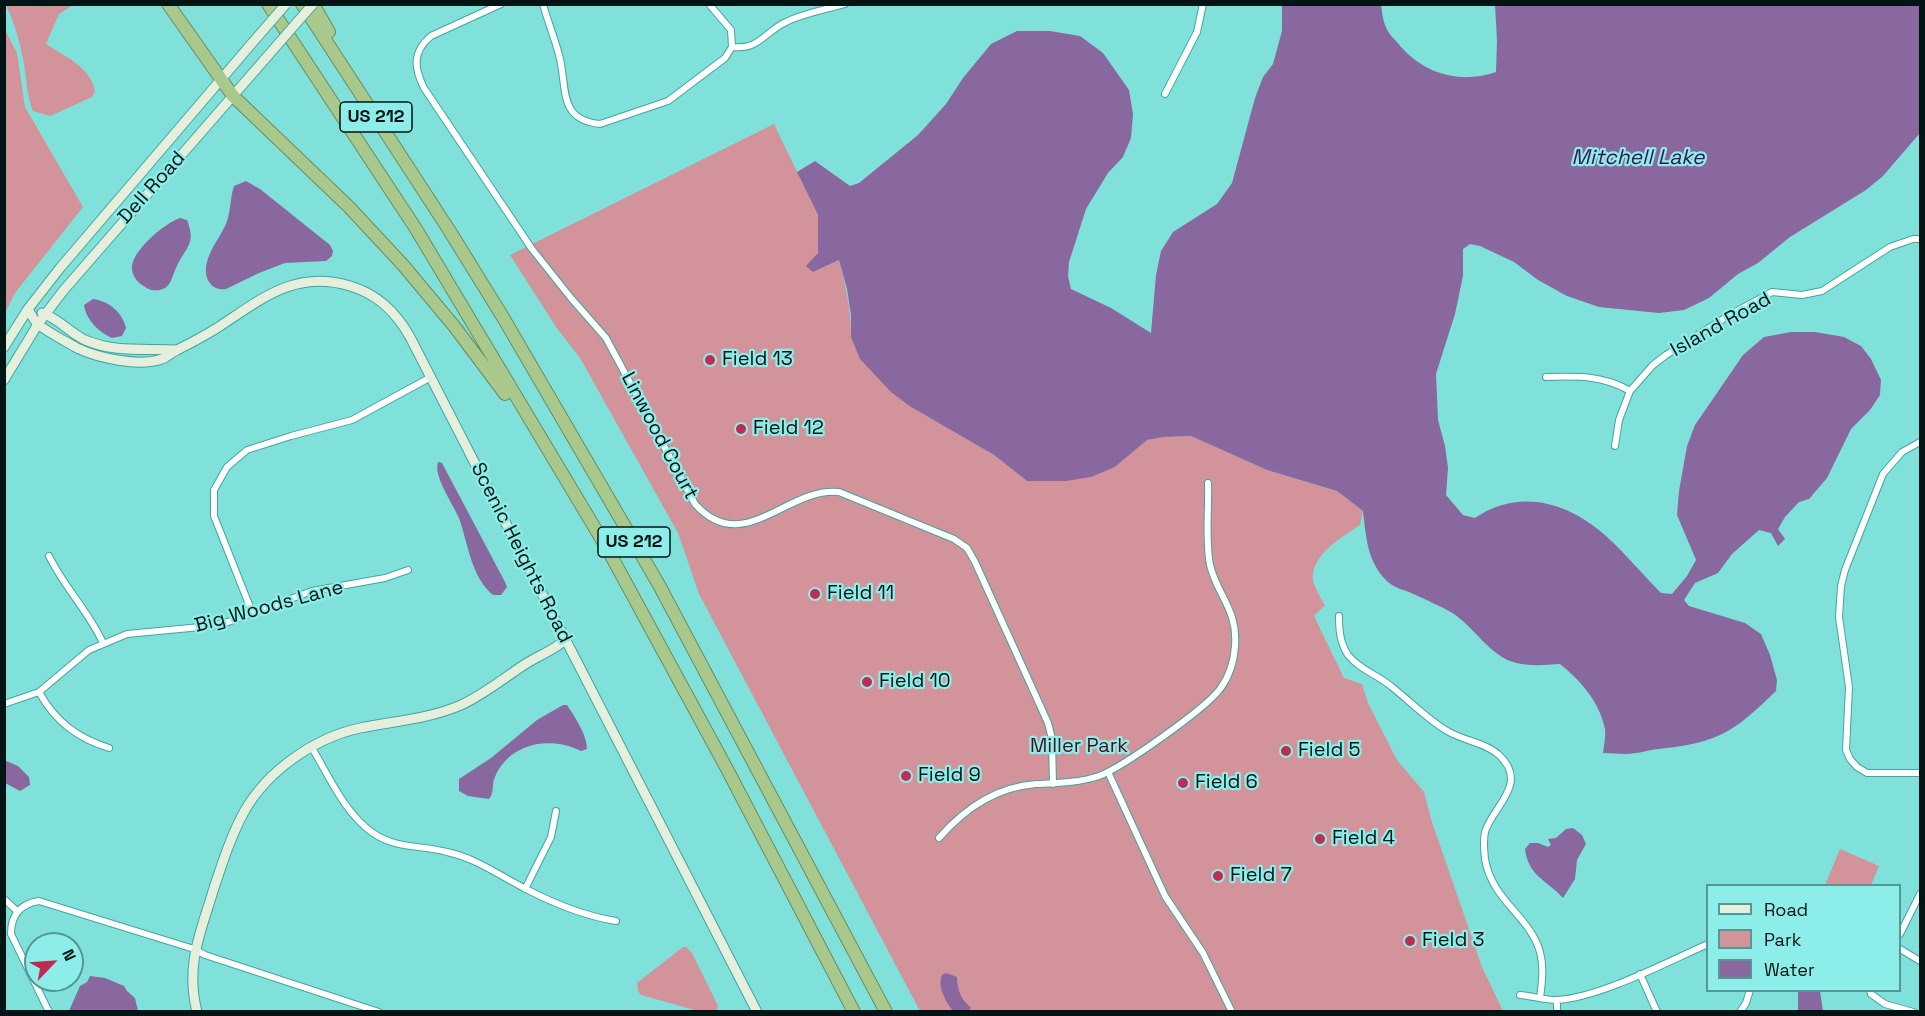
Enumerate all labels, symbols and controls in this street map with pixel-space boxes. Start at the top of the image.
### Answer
road number: US 212 [340,102,412,132]
water label: Mitchell Lake [1572,145,1704,171]
street label: Dell Road [113,147,191,229]
street label: Island Road [1667,288,1775,362]
place label: Field 13 [722,348,793,372]
marker: Field 13 [703,353,717,367]
street label: Linwood Court [615,368,703,504]
place label: Field 12 [753,417,824,441]
marker: Field 12 [734,422,748,436]
street label: Scenic Heights Road [465,459,577,647]
road number: US 212 [598,527,670,557]
street label: Big Woods Lane [192,576,346,638]
place label: Field 11 [827,582,894,606]
marker: Field 11 [808,587,822,601]
place label: Field 10 [879,670,951,694]
marker: Field 10 [860,675,874,689]
park label: Miller Park [1030,735,1128,759]
place label: Field 5 [1298,739,1360,763]
marker: Field 5 [1279,744,1293,758]
place label: Field 9 [918,764,981,788]
marker: Field 9 [899,769,913,783]
place label: Field 6 [1195,771,1258,795]
marker: Field 6 [1176,776,1190,790]
place label: Field 4 [1332,827,1395,851]
marker: Field 4 [1313,832,1327,846]
place label: Field 7 [1230,864,1292,888]
marker: Field 7 [1211,869,1225,883]
legend [1706,884,1901,992]
text: Road [1764,898,1808,921]
text: Park [1764,928,1801,951]
place label: Field 3 [1422,929,1485,953]
north arrow [24,932,84,992]
marker: Field 3 [1403,934,1417,948]
text: N [57,946,81,964]
text: Water [1764,958,1815,981]

